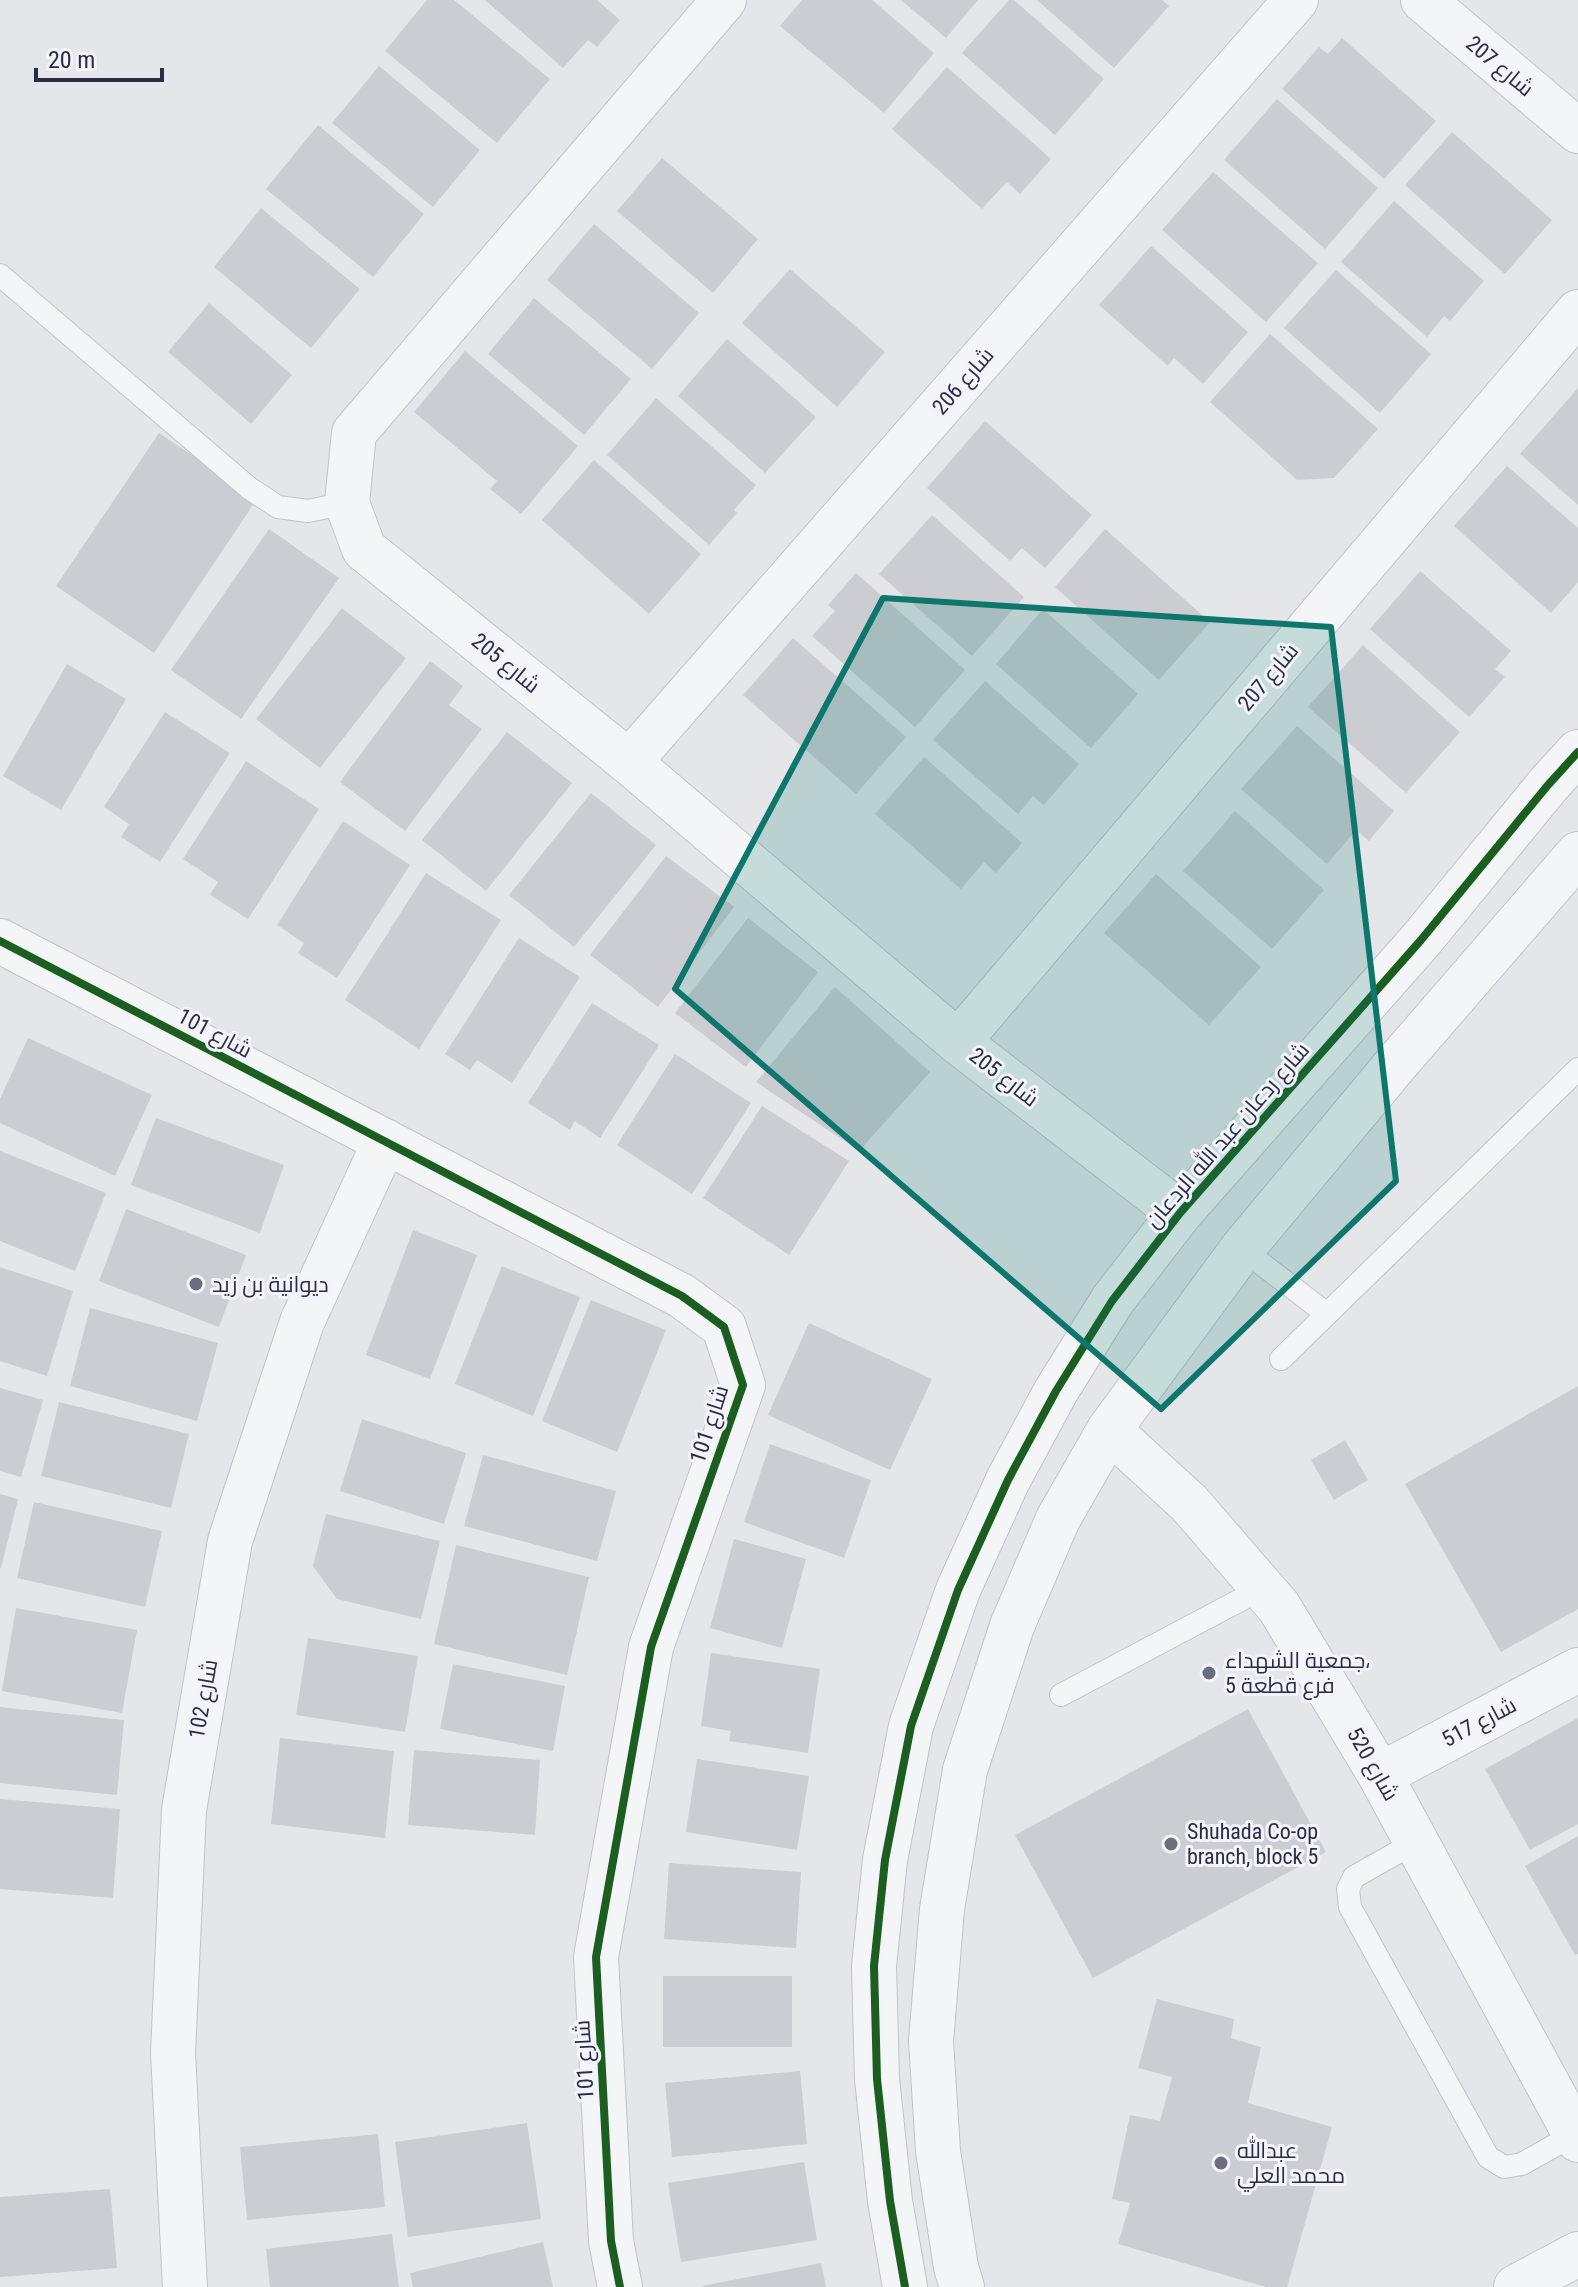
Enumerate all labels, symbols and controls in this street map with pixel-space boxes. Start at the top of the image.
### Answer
street label: شارع 207 [1460,31,1539,103]
scale bar [36,32,162,82]
text: 20 m [48,46,95,74]
street label: شارع 206 [927,343,1000,421]
street label: شارع 205 [466,628,545,700]
street label: شارع 207 [1233,638,1305,717]
street label: شارع 101 [173,1003,256,1065]
street label: شارع ردعان عبد الله الردعان [1138,1036,1316,1234]
street label: شارع 205 [963,1042,1043,1113]
place label: ديوانية بن زيد [212,1272,329,1298]
marker: ديوانية بن زيد [187,1275,205,1293]
street label: شارع 101 [685,1382,735,1467]
place label: جمعية الشهداء، فرع قطعة 5 [1225,1648,1370,1700]
street label: شارع 102 [184,1657,224,1741]
marker: جمعية الشهداء، فرع قطعة 5 [1200,1664,1218,1682]
street label: شارع 517 [1438,1692,1521,1754]
street label: شارع 520 [1340,1723,1404,1806]
place label: Shuhada Co-op branch, block 5 [1187,1819,1318,1869]
marker: Shuhada Co-op branch, block 5 [1162,1835,1180,1853]
street label: شارع 101 [569,2019,601,2101]
place label: عبدالله محمد العلي [1237,2136,1345,2192]
marker: عبدالله محمد العلي [1212,2154,1230,2172]

